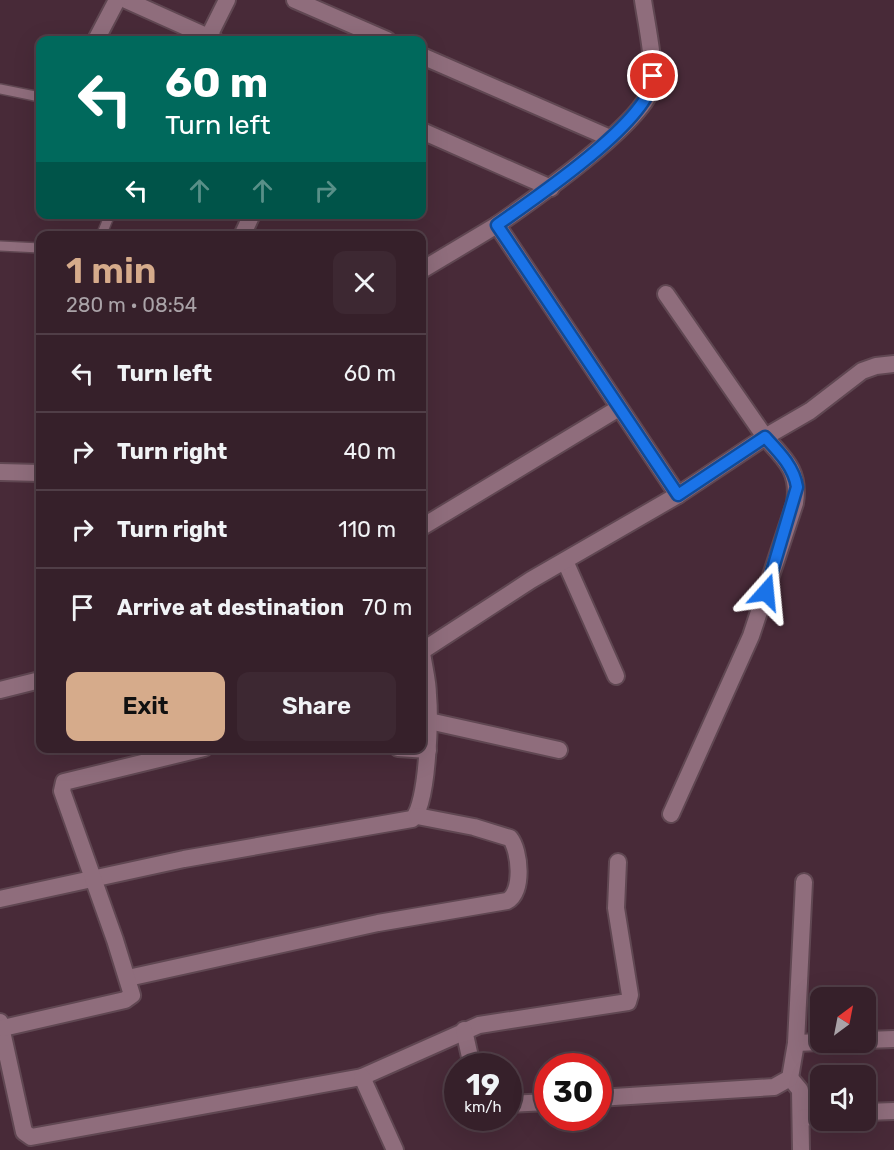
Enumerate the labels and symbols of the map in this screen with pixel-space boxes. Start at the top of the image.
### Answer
pin [627,50,678,101]
position arrow [734,560,798,624]
north arrow [810,987,876,1053]
speed limit sign: 30 [534,1053,612,1131]

